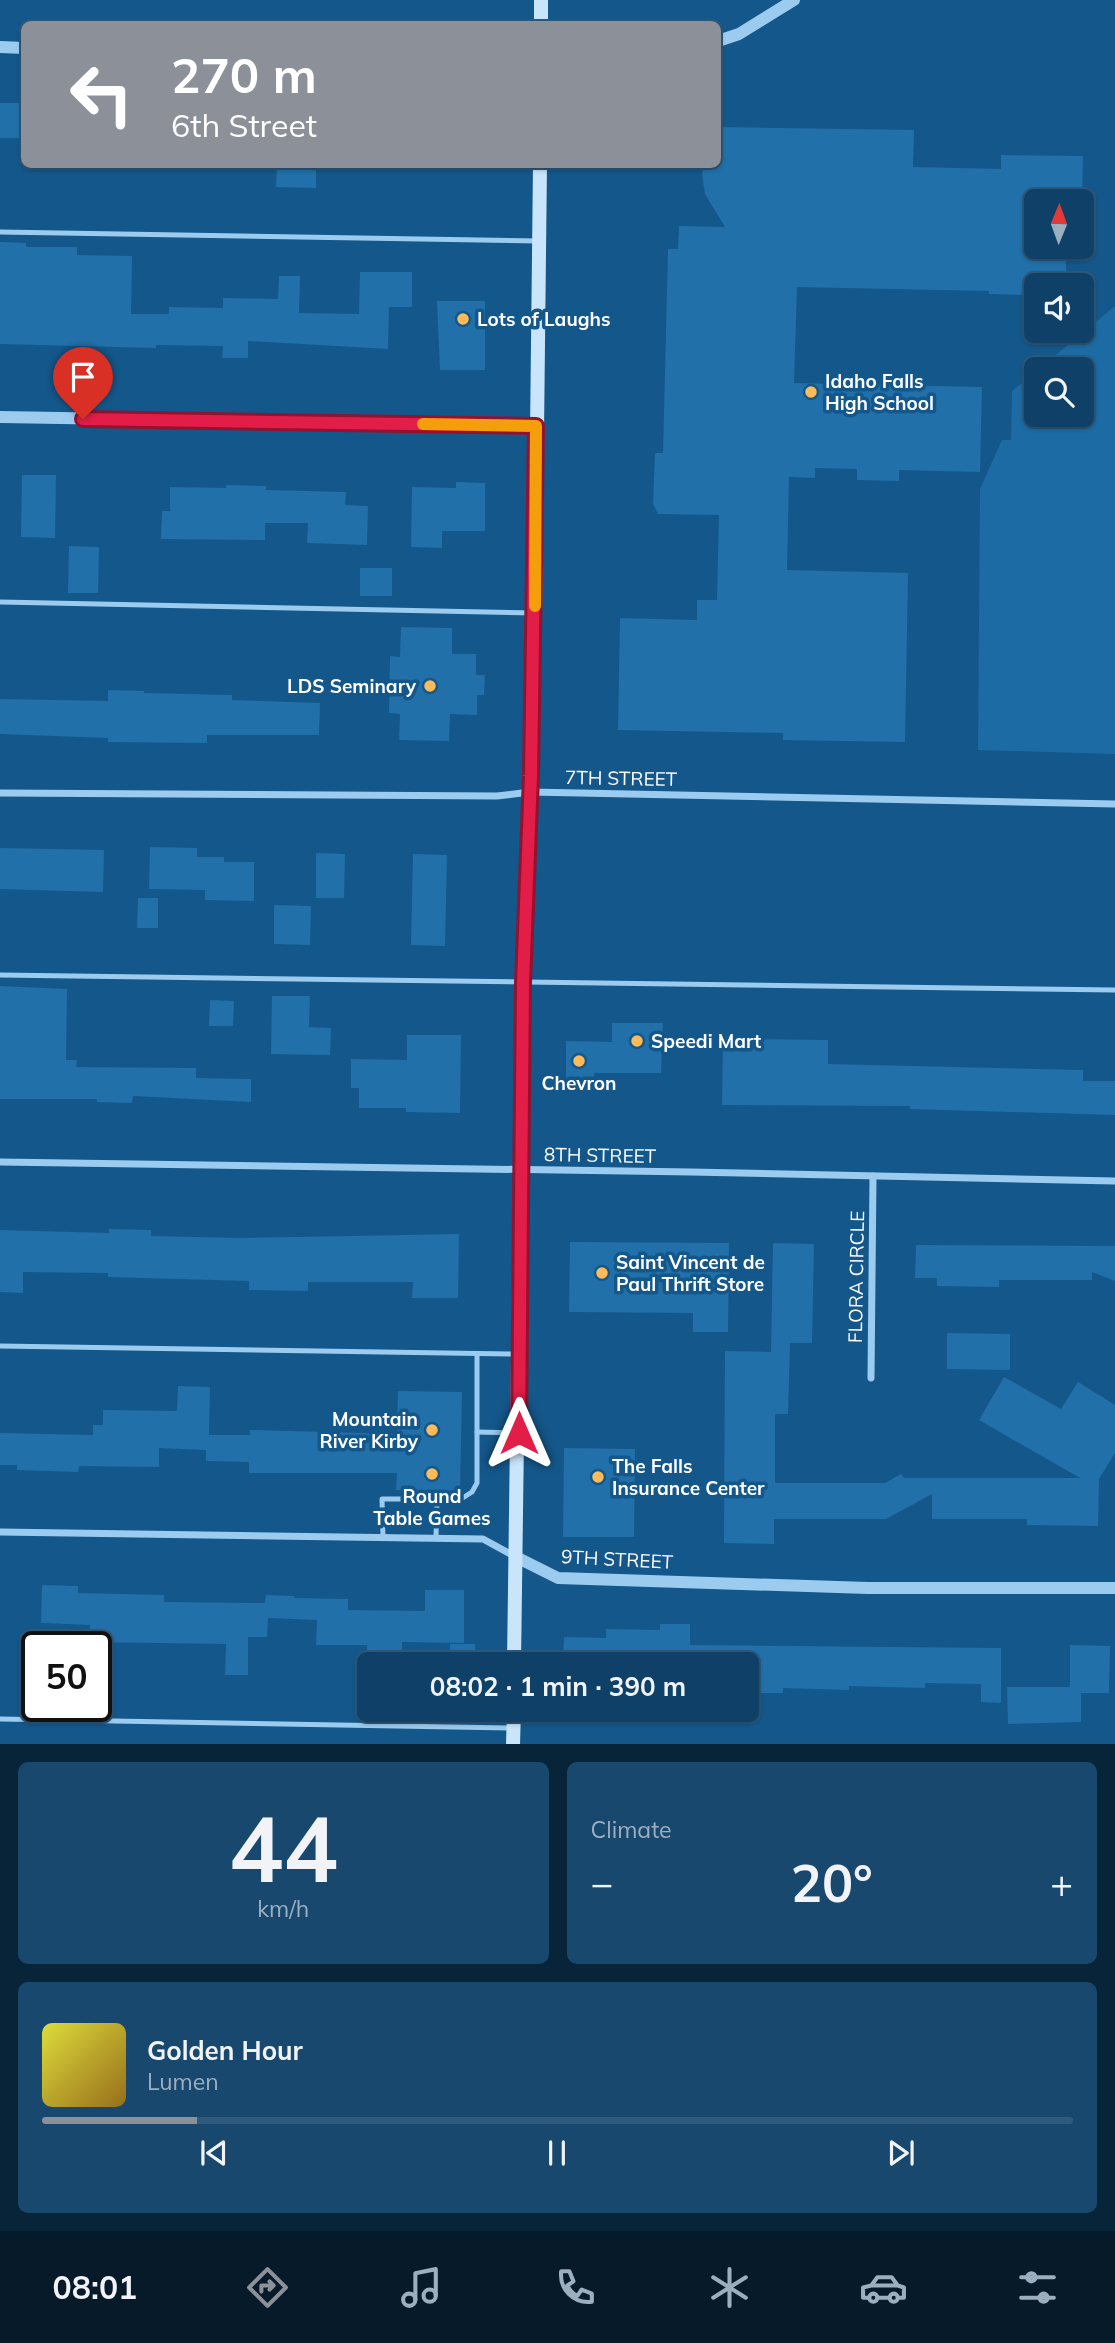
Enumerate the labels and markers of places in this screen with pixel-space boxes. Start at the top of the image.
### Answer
place label: Lots of Laughs [477,307,611,331]
marker: Lots of Laughs [455,311,471,327]
pin [53,347,113,419]
place label: Idaho Falls High School [825,369,934,415]
marker: Idaho Falls High School [803,384,819,400]
place label: LDS Seminary [287,674,417,698]
marker: LDS Seminary [422,678,438,694]
place label: Speedi Mart [651,1029,761,1053]
marker: Speedi Mart [629,1033,645,1049]
marker: Chevron [571,1053,587,1069]
place label: Chevron [541,1071,617,1095]
place label: Saint Vincent de Paul Thrift Store [616,1250,765,1296]
marker: Saint Vincent de Paul Thrift Store [594,1265,610,1281]
place label: Mountain River Kirby [319,1407,419,1453]
marker: Mountain River Kirby [424,1422,440,1438]
place label: The Falls Insurance Center [612,1454,765,1500]
marker: Round Table Games [424,1466,440,1482]
marker: The Falls Insurance Center [590,1469,606,1485]
place label: Round Table Games [373,1484,491,1530]

